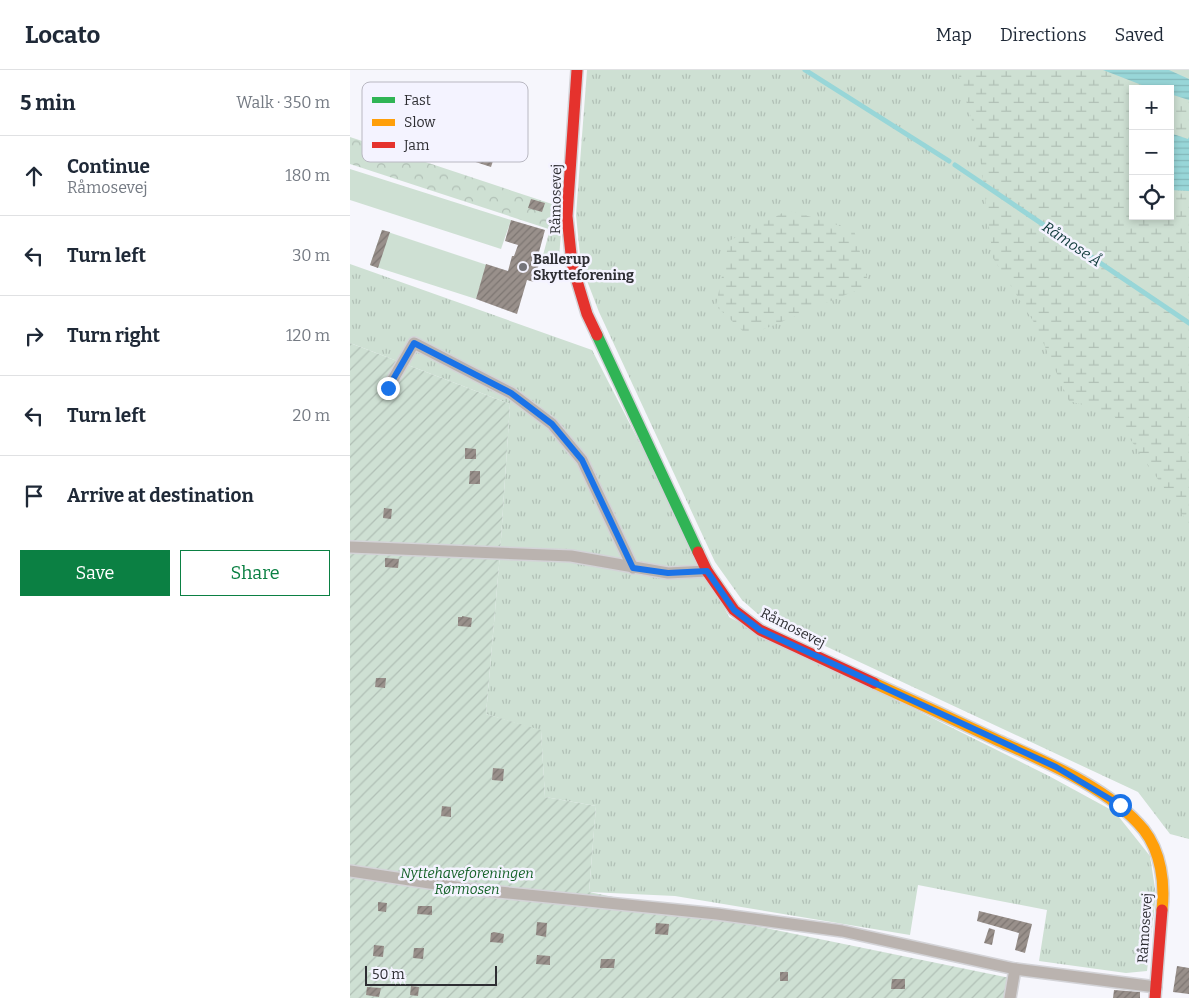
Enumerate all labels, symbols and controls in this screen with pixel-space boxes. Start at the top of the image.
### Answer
text: Locato [25,21,100,49]
text: Map [936,24,972,46]
text: Directions [1000,24,1087,46]
text: Saved [1115,24,1164,46]
legend [362,82,528,162]
map controls [1129,85,1174,220]
button: + [1129,85,1174,130]
text: 5 min [20,90,76,116]
text: Fast [404,92,431,109]
text: Walk · 350 m [236,93,330,112]
text: Slow [404,114,436,131]
button: − [1129,130,1174,175]
text: Jam [403,137,430,154]
text: Continue [67,155,150,178]
icon: ahead [20,162,48,190]
street label: Råmosevej [547,164,565,234]
text: 180 m [285,166,330,185]
button: locate [1129,175,1174,220]
text: Råmosevej [67,178,148,197]
water label: Råmose Å [1039,218,1105,270]
icon: left [20,242,48,270]
text: Turn left [67,244,146,267]
text: 30 m [292,246,330,265]
place label: Ballerup Skytteforening [533,251,634,284]
marker: Ballerup Skytteforening [517,261,529,273]
icon: right [20,322,48,350]
text: Turn right [67,324,160,347]
text: 120 m [286,326,330,345]
route end [377,377,400,400]
icon: left [20,402,48,430]
text: Turn left [67,404,146,427]
text: 20 m [293,406,330,425]
icon: arrive [20,482,48,510]
text: Arrive at destination [67,484,254,507]
button: Save [20,550,170,596]
button: Share [180,550,330,596]
street label: Råmosevej [758,604,828,652]
route start [1109,794,1132,817]
park label: Nyttehaveforeningen Rørmosen [400,865,534,898]
street label: Råmosevej [1134,892,1156,964]
scale bar [365,963,498,986]
text: 50 m [372,966,405,983]

